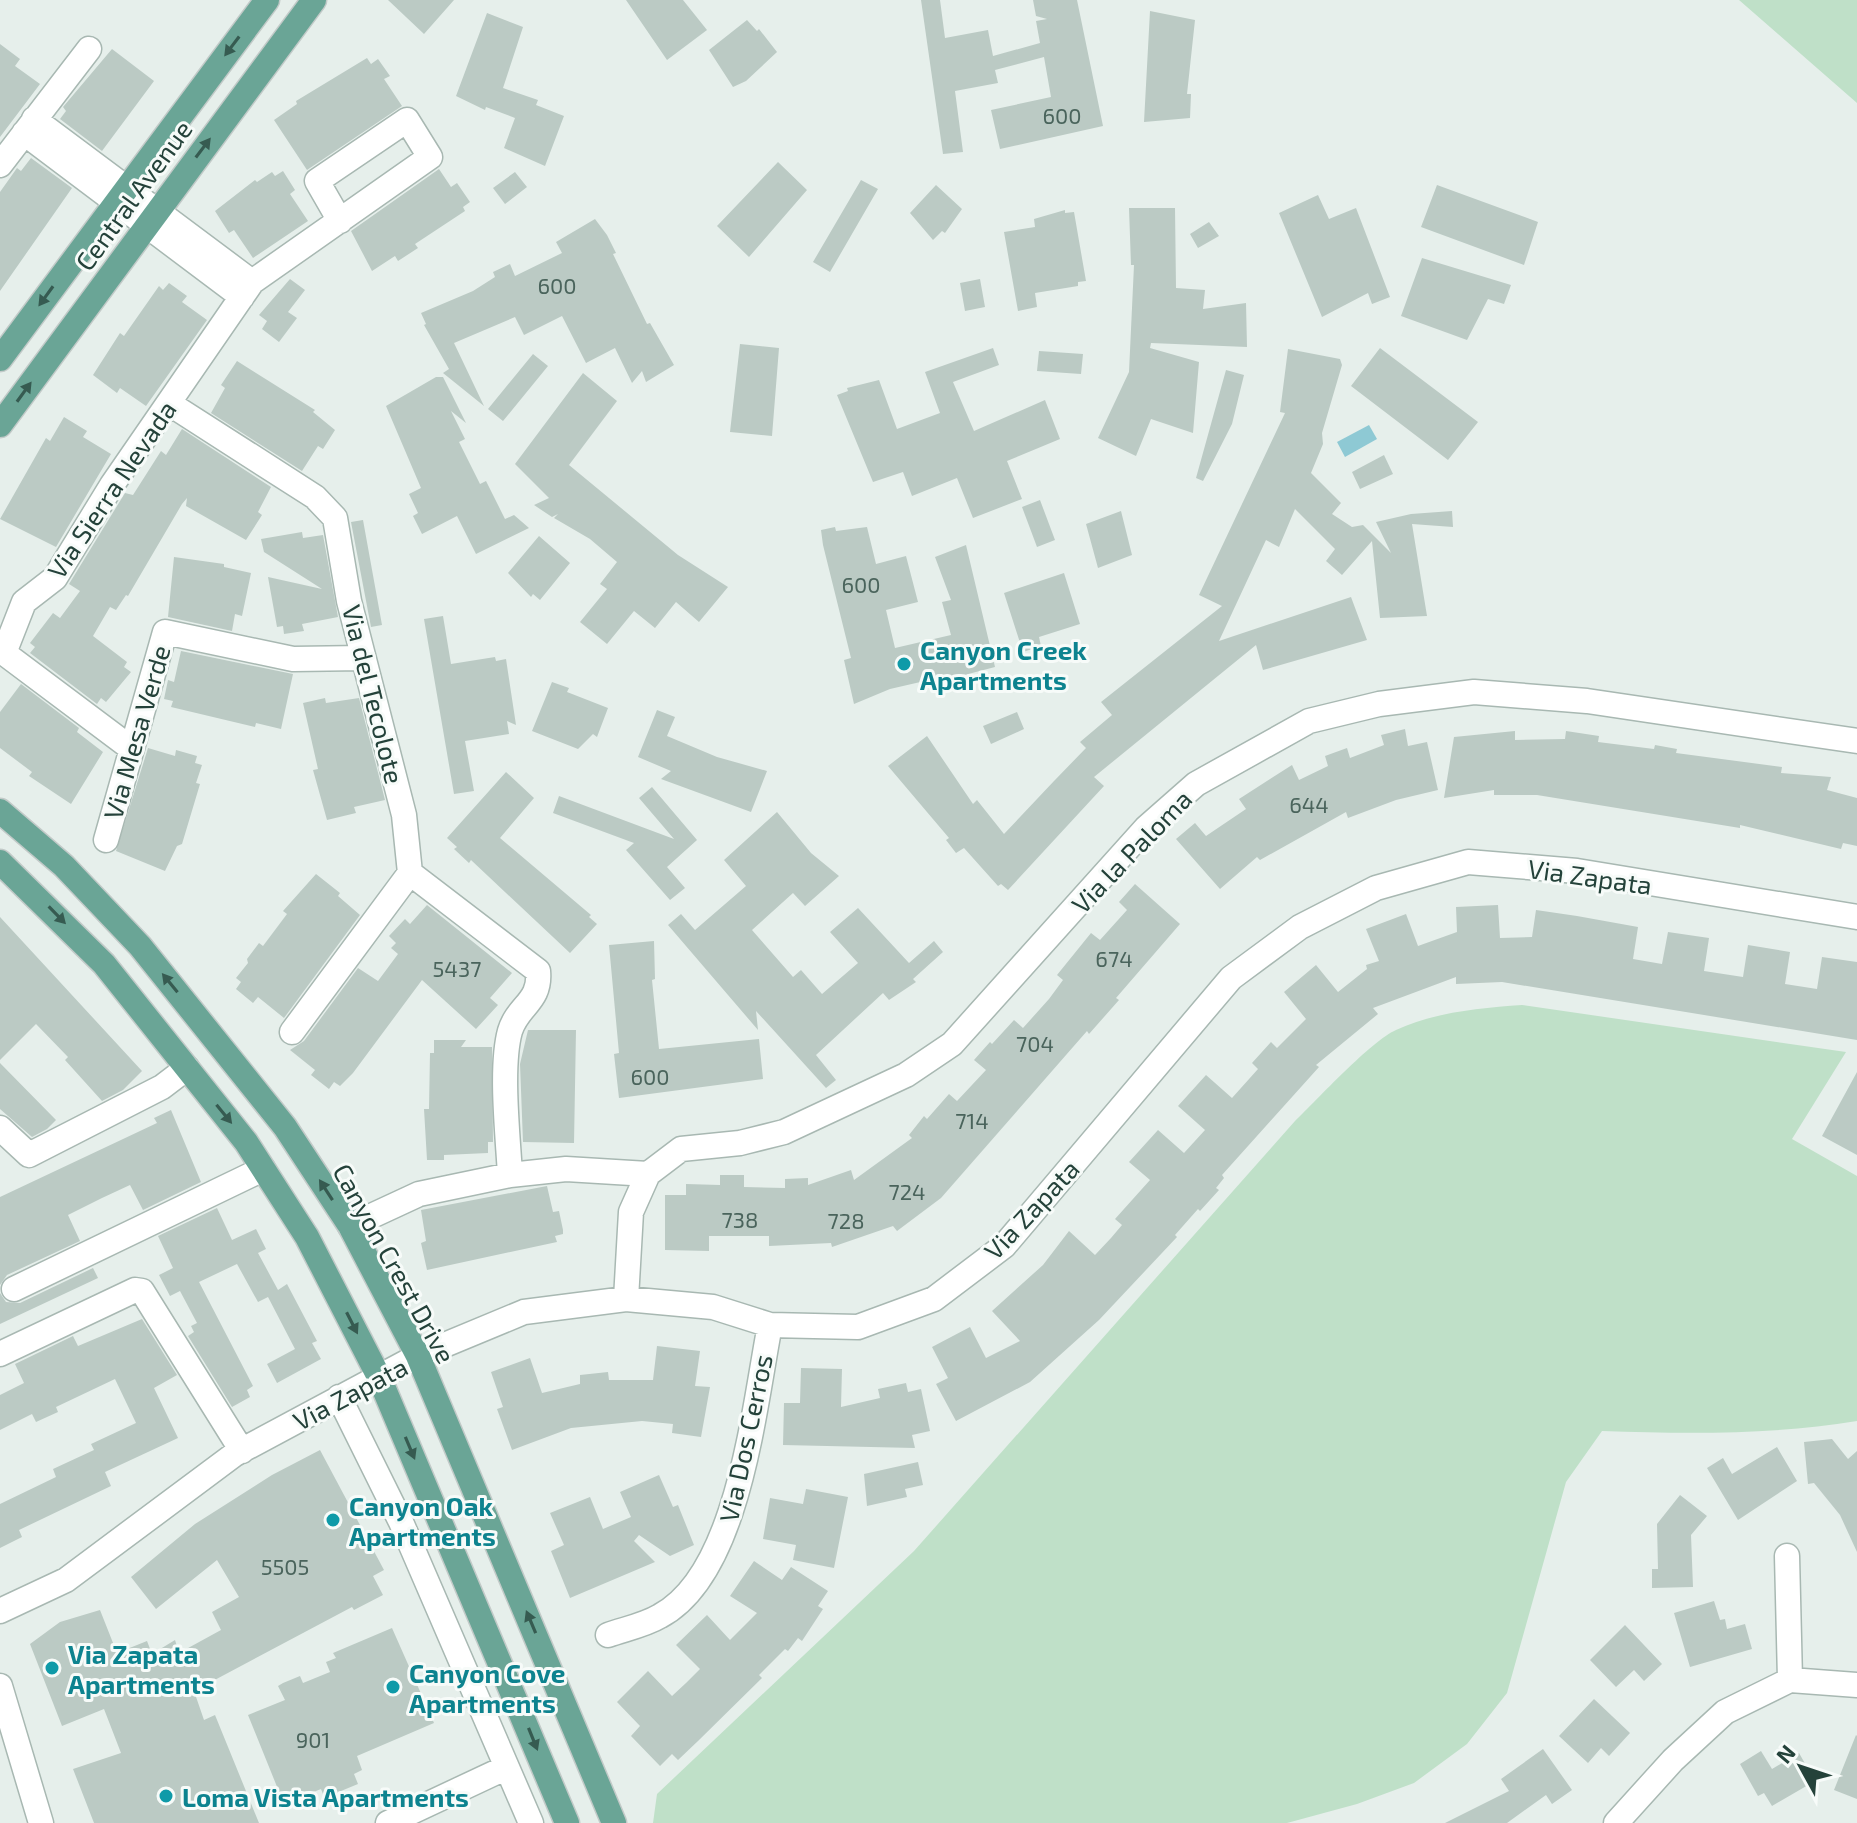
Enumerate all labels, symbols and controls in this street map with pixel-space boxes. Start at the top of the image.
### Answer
one-way arrow [225,36,241,56]
house number: 600 [1042,102,1082,128]
street label: Central Avenue [68,114,198,276]
one-way arrow [194,138,210,158]
house number: 600 [537,272,577,298]
one-way arrow [39,285,54,306]
one-way arrow [16,381,32,402]
street label: Via Sierra Nevada [40,394,182,584]
house number: 600 [841,571,881,597]
street label: Via del Tecolote [337,601,411,787]
place label: Canyon Creek Apartments [920,634,1087,695]
street label: Via Mesa Verde [96,641,176,823]
marker: Canyon Creek Apartments [895,655,913,673]
street label: Via la Paloma [1065,783,1197,919]
house number: 644 [1289,791,1329,817]
street label: Via Zapata [1526,852,1654,900]
one-way arrow [47,906,65,925]
house number: 674 [1095,945,1133,971]
house number: 5437 [433,955,481,981]
one-way arrow [162,973,179,993]
house number: 704 [1016,1030,1054,1056]
house number: 600 [630,1063,670,1089]
one-way arrow [215,1104,231,1124]
house number: 714 [955,1107,989,1133]
street label: Via Zapata [977,1153,1085,1265]
street label: Canyon Crest Drive [327,1158,463,1368]
house number: 724 [888,1178,926,1204]
one-way arrow [320,1179,334,1201]
house number: 738 [722,1206,758,1232]
house number: 728 [828,1207,864,1233]
one-way arrow [345,1311,358,1334]
street label: Via Zapata [288,1350,412,1436]
street label: Via Dos Cerros [712,1351,778,1525]
one-way arrow [403,1436,416,1460]
place label: Canyon Oak Apartments [349,1490,496,1551]
marker: Canyon Oak Apartments [324,1511,342,1529]
house number: 5505 [261,1553,309,1579]
one-way arrow [524,1610,537,1633]
place label: Via Zapata Apartments [68,1638,215,1699]
place label: Canyon Cove Apartments [409,1657,565,1718]
marker: Via Zapata Apartments [43,1659,61,1677]
marker: Canyon Cove Apartments [384,1678,402,1696]
house number: 901 [296,1726,330,1752]
one-way arrow [527,1727,540,1751]
north arrow [1761,1727,1841,1807]
text: N [1770,1739,1800,1768]
place label: Loma Vista Apartments [182,1781,469,1812]
marker: Loma Vista Apartments [157,1787,175,1805]

